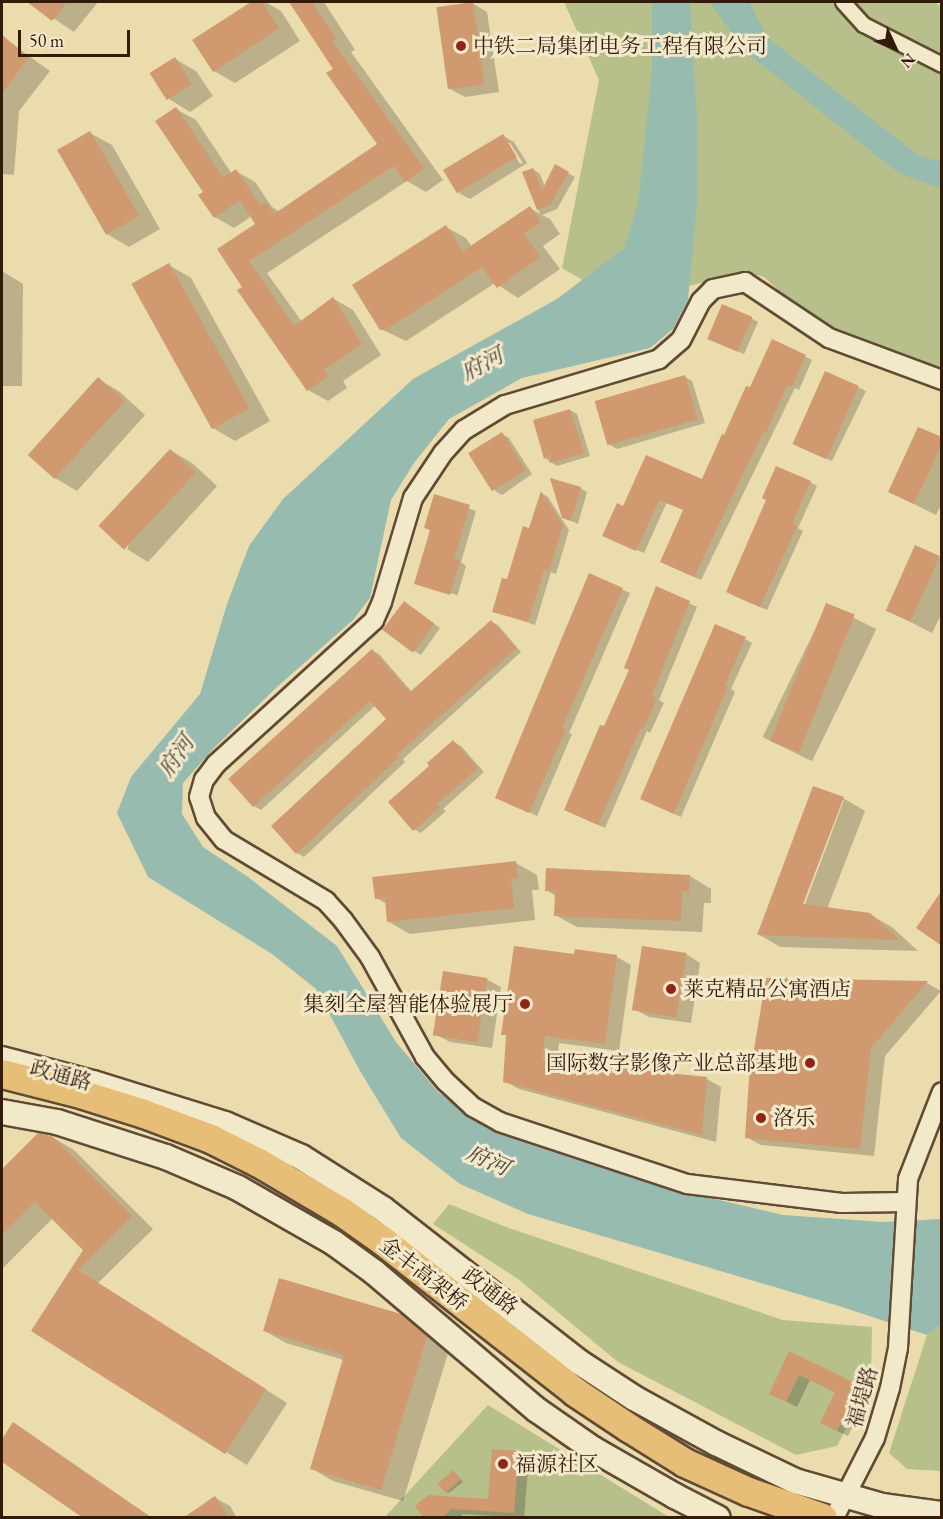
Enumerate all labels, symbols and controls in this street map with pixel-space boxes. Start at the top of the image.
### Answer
scale bar [21,18,134,56]
north arrow [865,18,925,78]
text: 50 m [29,29,64,52]
place label: 中铁二局集团电务工程有限公司 [473,33,767,59]
marker: 中铁二局集团电务工程有限公司 [454,39,468,53]
text: N [896,49,920,73]
water label: 府河 [456,342,508,386]
water label: 府河 [153,730,199,782]
place label: 莱克精品公寓酒店 [683,976,851,1002]
marker: 莱克精品公寓酒店 [664,982,678,996]
place label: 集刻全屋智能体验展厅 [303,991,513,1017]
marker: 集刻全屋智能体验展厅 [518,997,532,1011]
place label: 国际数字影像产业总部基地 [546,1050,798,1076]
street label: 政通路 [27,1055,95,1095]
marker: 国际数字影像产业总部基地 [803,1056,817,1070]
place label: 洛乐 [773,1105,815,1131]
marker: 洛乐 [754,1111,768,1125]
water label: 府河 [463,1139,513,1181]
street label: 金丰高架桥 [375,1232,473,1316]
street label: 政通路 [457,1262,523,1320]
street label: 福堤路 [841,1363,883,1431]
place label: 福源社区 [515,1451,599,1477]
marker: 福源社区 [496,1457,510,1471]

